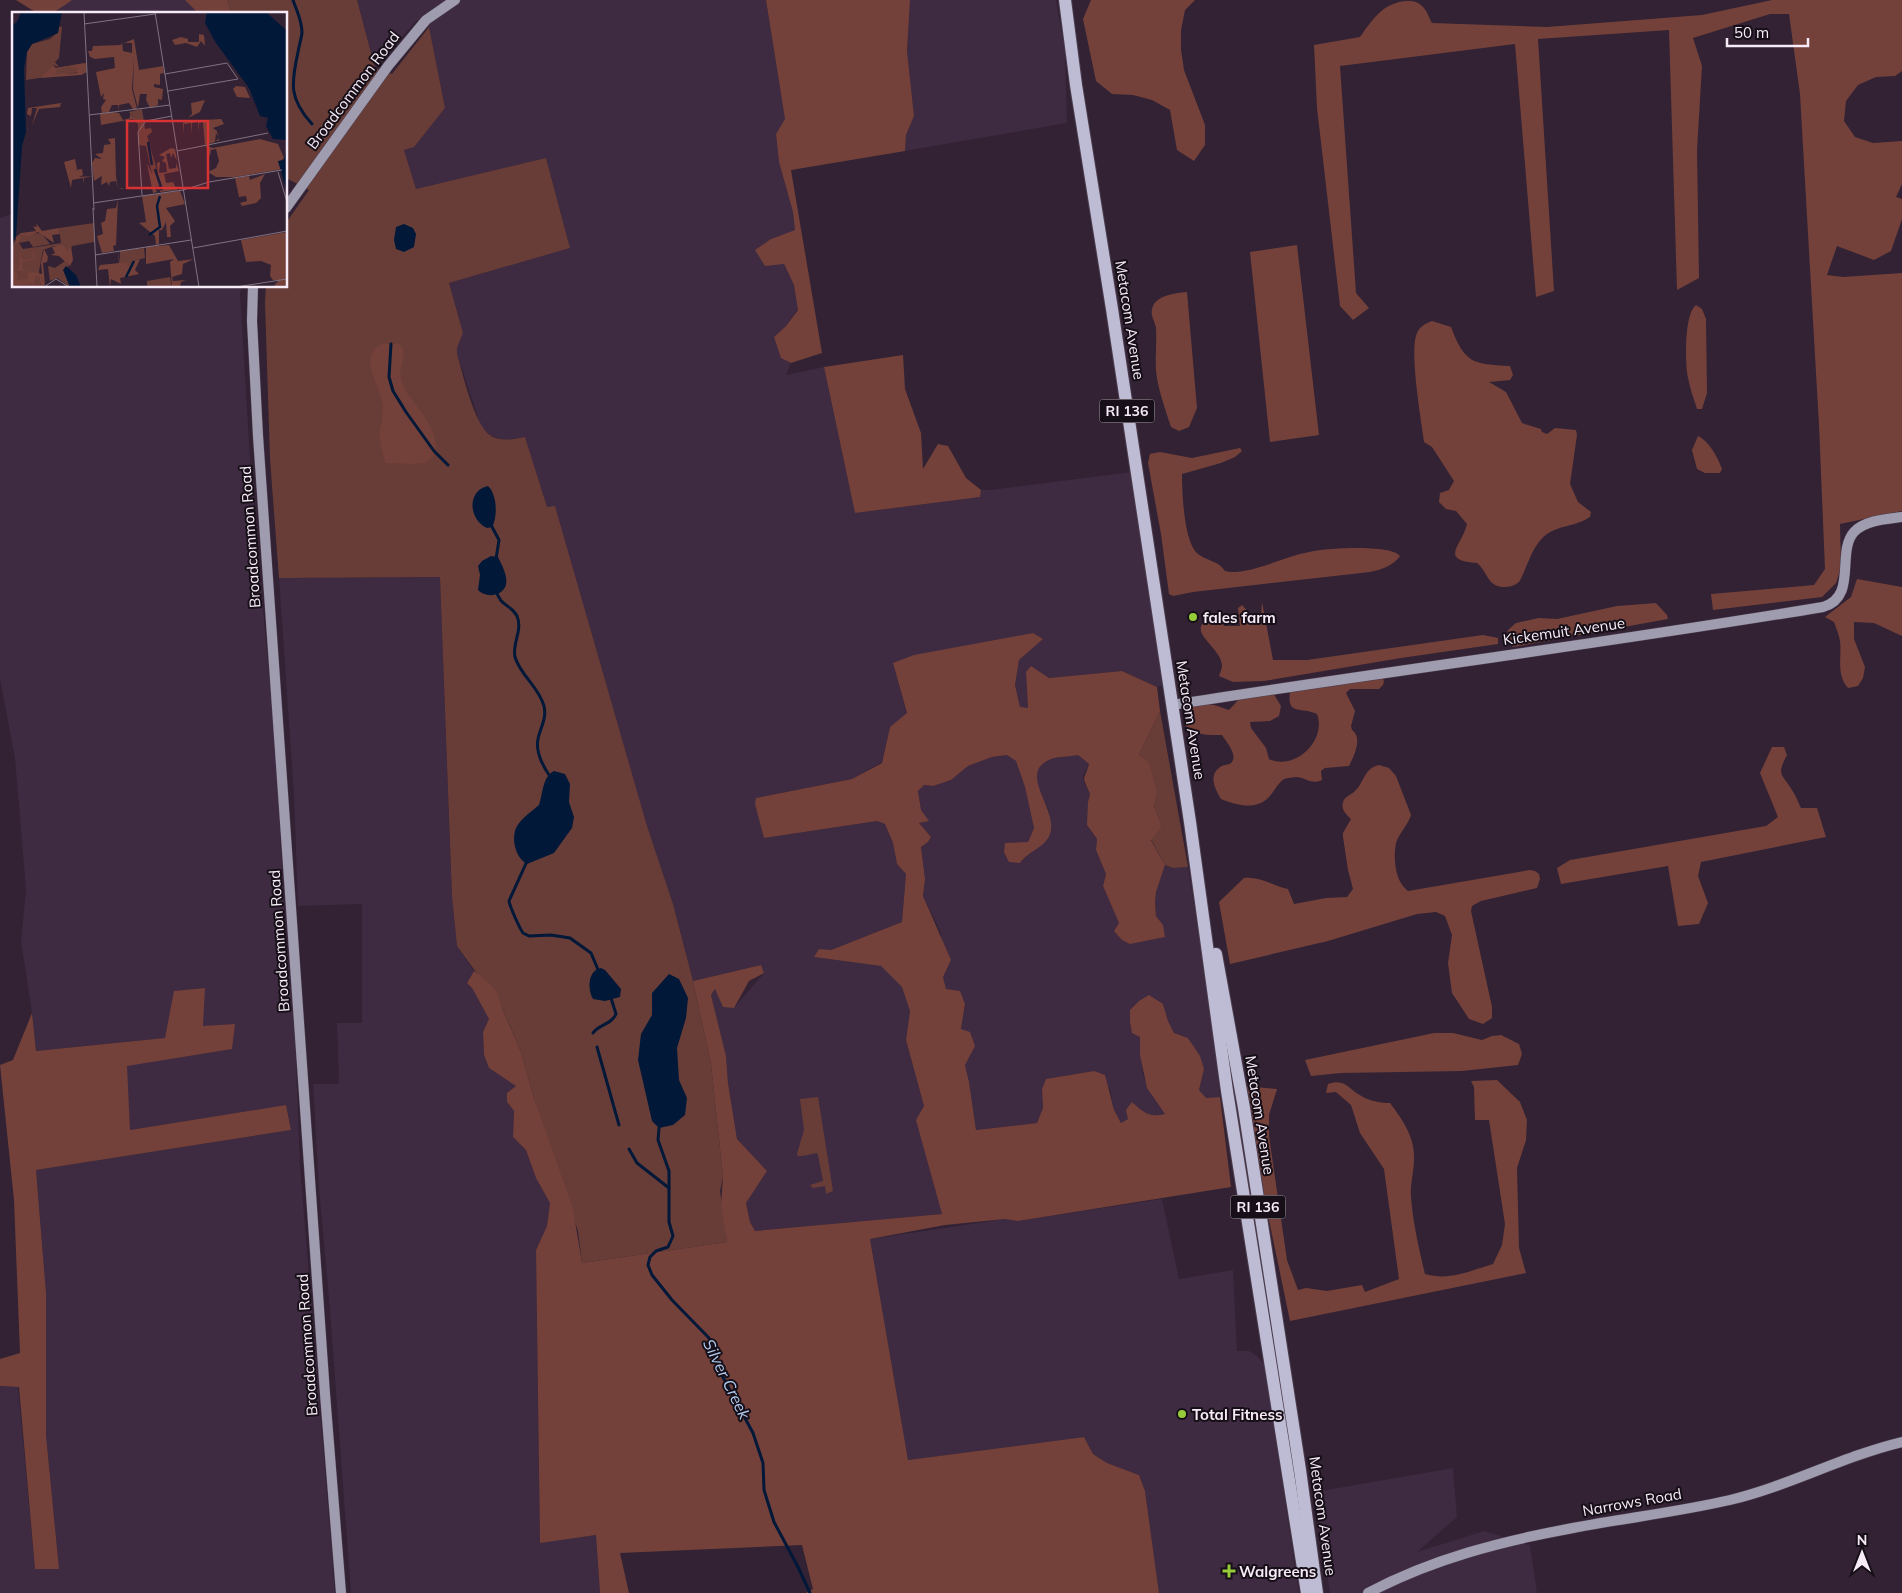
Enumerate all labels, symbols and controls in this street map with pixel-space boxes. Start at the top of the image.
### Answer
inset map [12,12,288,288]
scale bar [1727,15,1808,47]
text: 50 m [1734,23,1769,42]
street label: Broadcommon Road [303,27,403,153]
street label: Metacom Avenue [1111,259,1149,381]
road number: RI 136 [1100,400,1154,422]
street label: Broadcommon Road [236,465,264,609]
place label: fales farm [1203,608,1276,627]
marker: fales farm [1187,611,1199,623]
street label: Kickemuit Avenue [1502,613,1626,649]
street label: Metacom Avenue [1172,659,1210,781]
street label: Broadcommon Road [265,869,293,1013]
street label: Metacom Avenue [1241,1054,1279,1176]
road number: RI 136 [1230,1196,1286,1218]
street label: Broadcommon Road [293,1273,321,1417]
water label: Silver Creek [699,1336,755,1423]
place label: Total Fitness [1192,1405,1282,1424]
marker: Total Fitness [1176,1408,1188,1420]
street label: Metacom Avenue [1305,1455,1341,1577]
street label: Narrows Road [1581,1484,1683,1520]
north arrow [1837,1528,1887,1578]
text: N [1857,1531,1867,1549]
place label: Walgreens [1239,1562,1316,1581]
marker: Walgreens [1223,1565,1235,1577]

